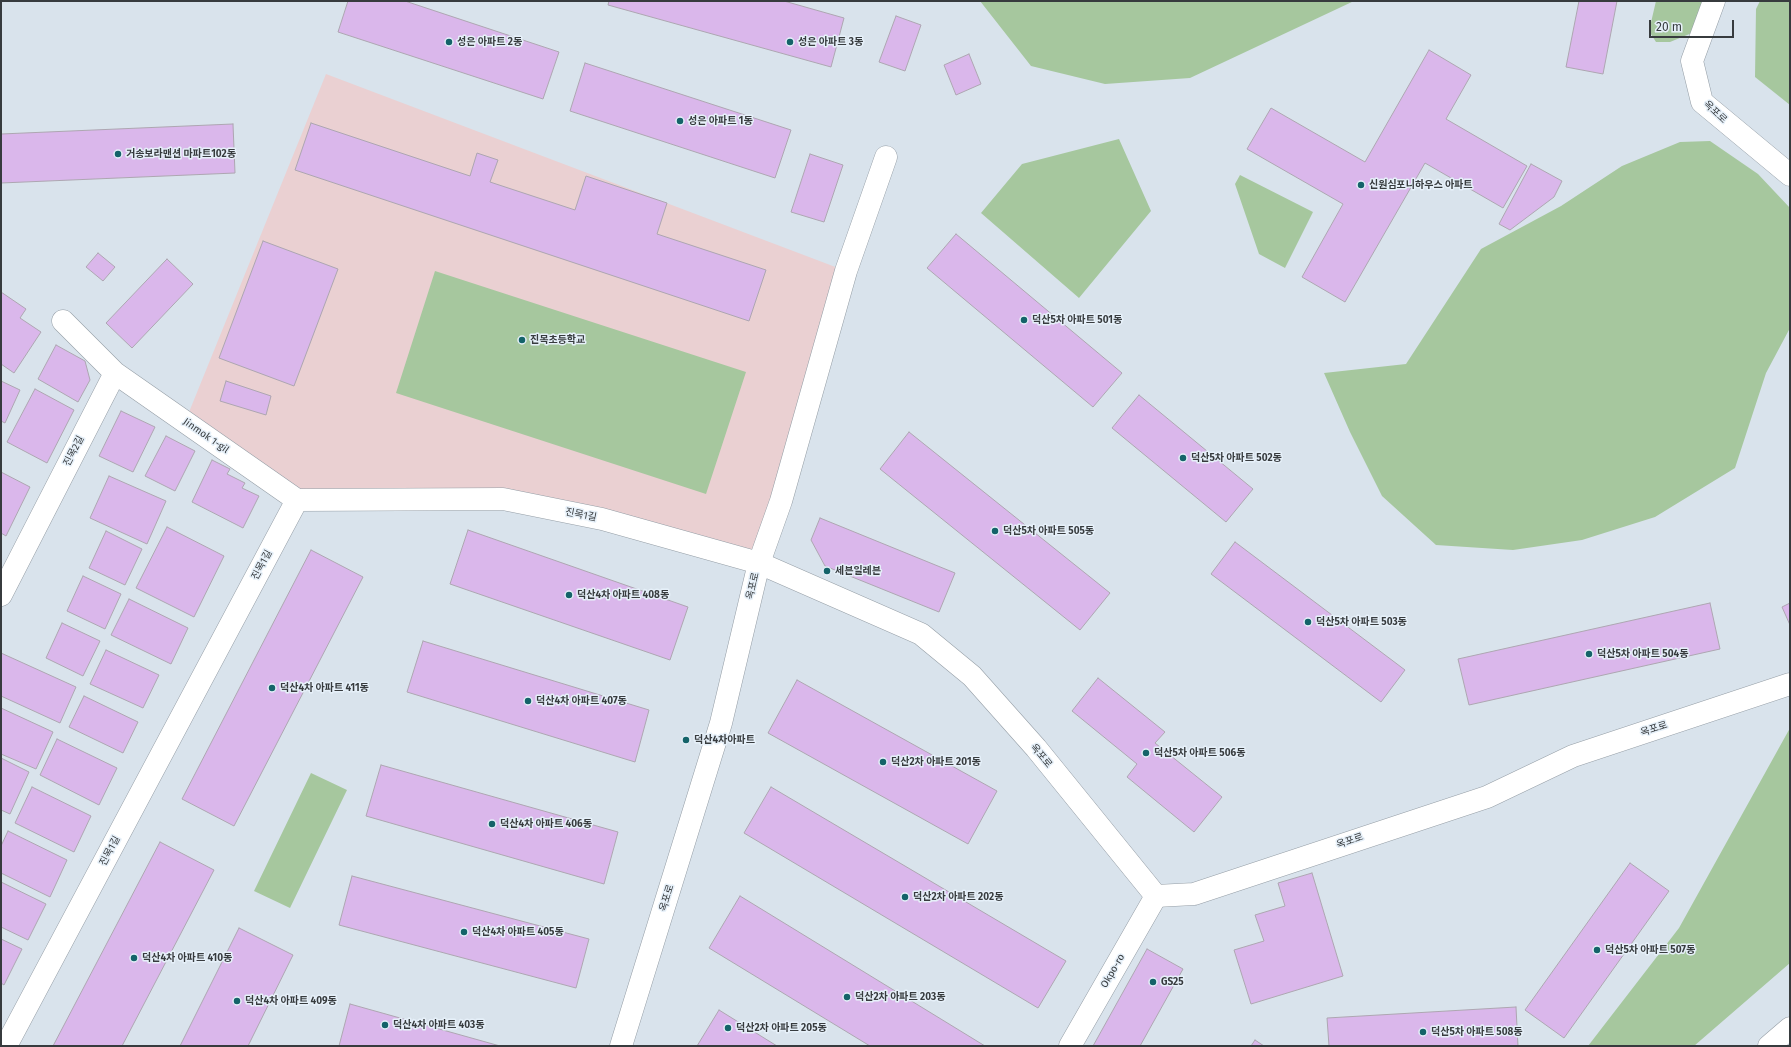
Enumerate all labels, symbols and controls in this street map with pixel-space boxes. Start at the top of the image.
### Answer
scale bar [1651,12,1736,38]
text: 20 m [1656,20,1682,34]
place label: 성은 아파트 2동 [457,36,522,48]
place label: 성은 아파트 3동 [798,36,863,48]
marker: 성은 아파트 2동 [444,37,454,47]
marker: 성은 아파트 3동 [785,37,795,47]
street label: 옥포로 [1701,98,1729,126]
place label: 성은 아파트 1동 [688,115,753,127]
marker: 성은 아파트 1동 [675,116,685,126]
place label: 거송보라맨션 마파트102동 [126,148,236,160]
marker: 거송보라맨션 마파트102동 [113,149,123,159]
place label: 신원심포니하우스 아파트 [1369,179,1473,191]
marker: 신원심포니하우스 아파트 [1356,180,1366,190]
place label: 덕산5차 아파트 501동 [1032,314,1122,326]
marker: 덕산5차 아파트 501동 [1019,315,1029,325]
place label: 진목초등학교 [530,334,585,346]
marker: 진목초등학교 [517,335,527,345]
street label: Jinmok 1-gil [181,416,231,456]
street label: 진목2길 [61,434,87,468]
place label: 덕산5차 아파트 502동 [1191,452,1282,464]
marker: 덕산5차 아파트 502동 [1178,453,1188,463]
street label: 진목1길 [564,506,598,524]
place label: 덕산5차 아파트 505동 [1003,525,1094,537]
marker: 덕산5차 아파트 505동 [990,526,1000,536]
street label: 진목1길 [249,548,275,582]
place label: 세븐일레븐 [835,565,881,577]
marker: 세븐일레븐 [822,566,832,576]
street label: 옥포로 [744,571,762,601]
place label: 덕산4차 아파트 408동 [577,589,669,601]
marker: 덕산4차 아파트 408동 [564,590,574,600]
place label: 덕산5차 아파트 503동 [1316,616,1407,628]
marker: 덕산5차 아파트 503동 [1303,617,1313,627]
place label: 덕산5차 아파트 504동 [1597,648,1688,660]
marker: 덕산5차 아파트 504동 [1584,649,1594,659]
place label: 덕산4차 아파트 411동 [280,682,369,694]
marker: 덕산4차 아파트 411동 [267,683,277,693]
place label: 덕산4차 아파트 407동 [536,695,627,707]
marker: 덕산4차 아파트 407동 [523,696,533,706]
street label: 옥포로 [1639,719,1669,739]
place label: 덕산4차아파트 [694,734,755,746]
marker: 덕산4차아파트 [681,735,691,745]
street label: 옥포로 [1028,742,1054,770]
place label: 덕산5차 아파트 506동 [1154,747,1245,759]
marker: 덕산5차 아파트 506동 [1141,748,1151,758]
place label: 덕산2차 아파트 201동 [891,756,981,768]
marker: 덕산2차 아파트 201동 [878,757,888,767]
place label: 덕산4차 아파트 406동 [500,818,592,830]
marker: 덕산4차 아파트 406동 [487,819,497,829]
street label: 옥포로 [1335,831,1365,851]
street label: 진목1길 [97,834,123,868]
street label: 옥포로 [657,883,677,913]
place label: 덕산2차 아파트 202동 [913,891,1003,903]
marker: 덕산2차 아파트 202동 [900,892,910,902]
place label: 덕산4차 아파트 405동 [472,926,564,938]
marker: 덕산4차 아파트 405동 [459,927,469,937]
place label: 덕산5차 아파트 507동 [1605,944,1695,956]
marker: 덕산5차 아파트 507동 [1592,945,1602,955]
place label: 덕산4차 아파트 410동 [142,952,232,964]
street label: Okpo-ro [1098,952,1128,990]
marker: 덕산4차 아파트 410동 [129,953,139,963]
place label: GS25 [1161,976,1184,988]
marker: GS25 [1148,977,1158,987]
place label: 덕산2차 아파트 203동 [855,991,945,1003]
marker: 덕산2차 아파트 203동 [842,992,852,1002]
place label: 덕산4차 아파트 409동 [245,995,337,1007]
marker: 덕산4차 아파트 409동 [232,996,242,1006]
place label: 덕산4차 아파트 403동 [393,1019,484,1031]
marker: 덕산4차 아파트 403동 [380,1020,390,1030]
place label: 덕산2차 아파트 205동 [736,1022,827,1034]
marker: 덕산2차 아파트 205동 [723,1023,733,1033]
place label: 덕산5차 아파트 508동 [1431,1026,1523,1038]
marker: 덕산5차 아파트 508동 [1418,1027,1428,1037]

